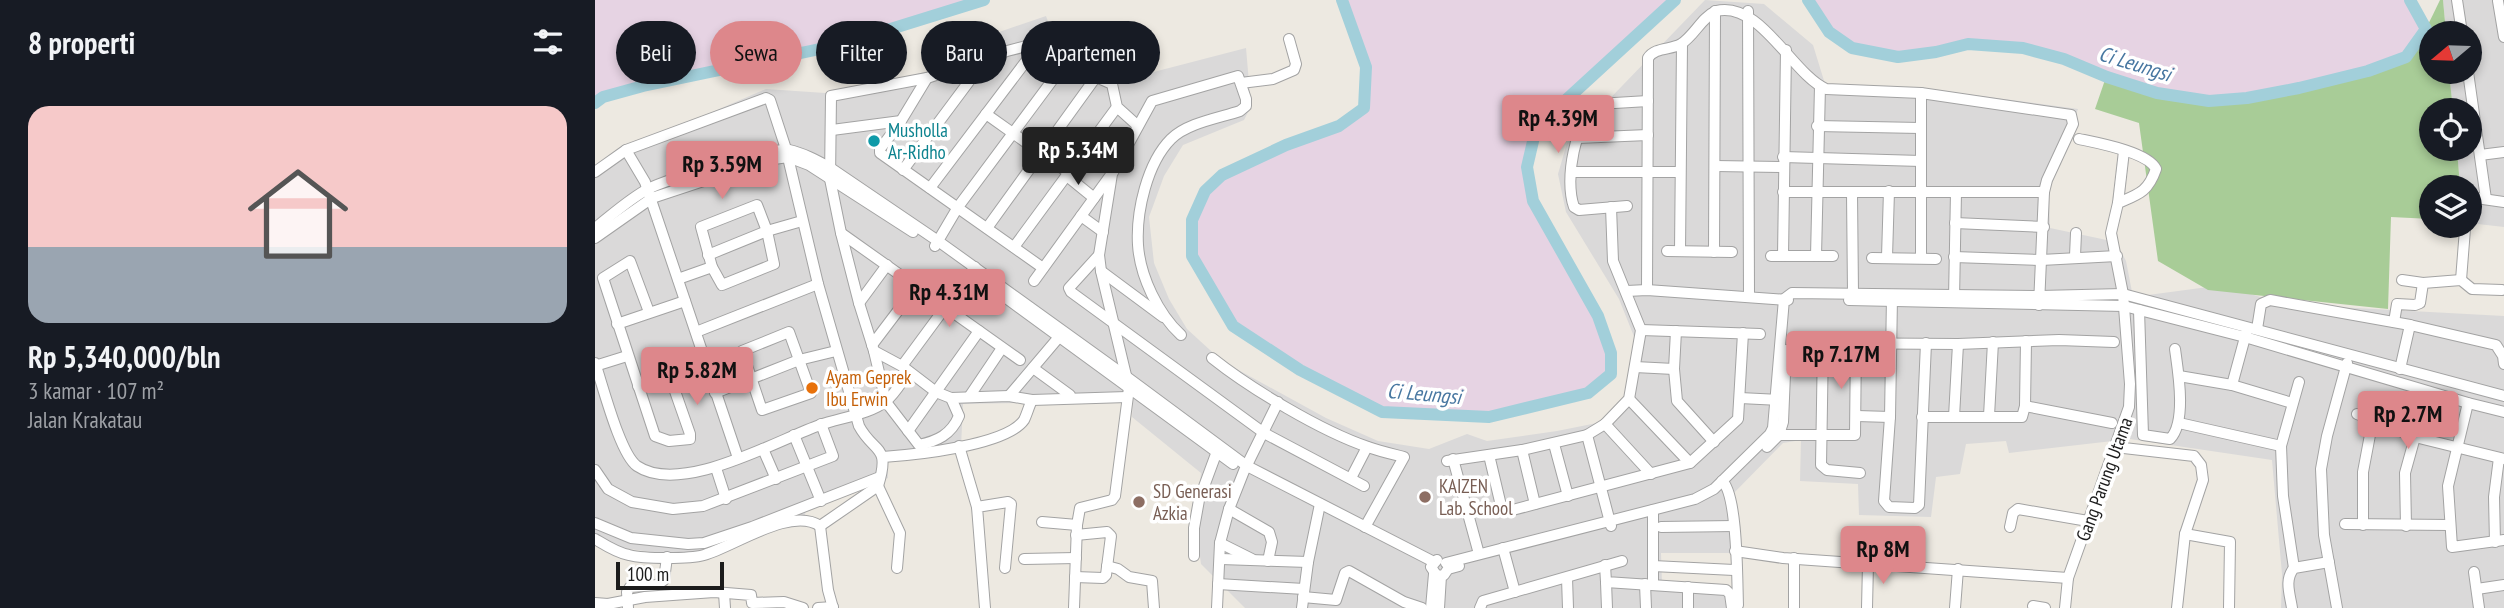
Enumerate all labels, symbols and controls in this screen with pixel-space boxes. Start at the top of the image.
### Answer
chip: Beli [616,21,696,84]
chip: Sewa [710,21,802,84]
chip: Filter [816,21,907,84]
chip: Baru [921,21,1007,84]
chip: Apartemen [1021,21,1160,84]
north arrow [2419,21,2481,84]
map controls [2419,21,2482,238]
text: 8 properti [28,23,135,62]
icon: filters [529,23,567,61]
water label: Ci Leungsi [2096,40,2177,88]
pin: Rp 4.39M [1486,96,1630,155]
button: locate [2419,98,2482,161]
text: Rp 4.39M [1518,103,1598,132]
place label: Musholla Ar-Ridho [888,118,948,164]
pin: Rp 5.34M [1006,128,1150,187]
marker: Musholla Ar-Ridho [866,133,882,149]
text: Rp 5.34M [1038,135,1118,164]
pin: Rp 3.59M [650,142,794,201]
text: Rp 3.59M [682,149,762,178]
icon: home [235,151,361,277]
button: layers [2419,175,2482,238]
pin: Rp 4.31M [877,270,1021,329]
text: Rp 4.31M [909,277,989,306]
pin: Rp 7.17M [1769,332,1913,391]
text: Rp 5,340,000/bln [28,337,221,376]
text: Rp 7.17M [1802,339,1880,368]
pin: Rp 5.82M [625,348,769,407]
text: Rp 5.82M [657,355,737,384]
place label: Ayam Geprek Ibu Erwin [826,365,912,411]
text: 3 kamar · 107 m² [28,376,164,405]
water label: Ci Leungsi [1386,377,1465,410]
marker: Ayam Geprek Ibu Erwin [804,380,820,396]
pin: Rp 2.7M [2343,392,2473,451]
text: Rp 2.7M [2374,399,2442,428]
text: Jalan Krakatau [28,405,142,434]
street label: Gang Parung Utama [2071,414,2137,544]
place label: KAIZEN Lab. School [1439,474,1513,520]
place label: SD Generasi Azkia [1153,479,1232,525]
marker: KAIZEN Lab. School [1417,489,1433,505]
marker: SD Generasi Azkia [1131,494,1147,510]
pin: Rp 8M [1834,526,1932,586]
text: Rp 8M [1857,534,1909,563]
scale bar [616,559,725,591]
text: 100 m [627,562,669,586]

